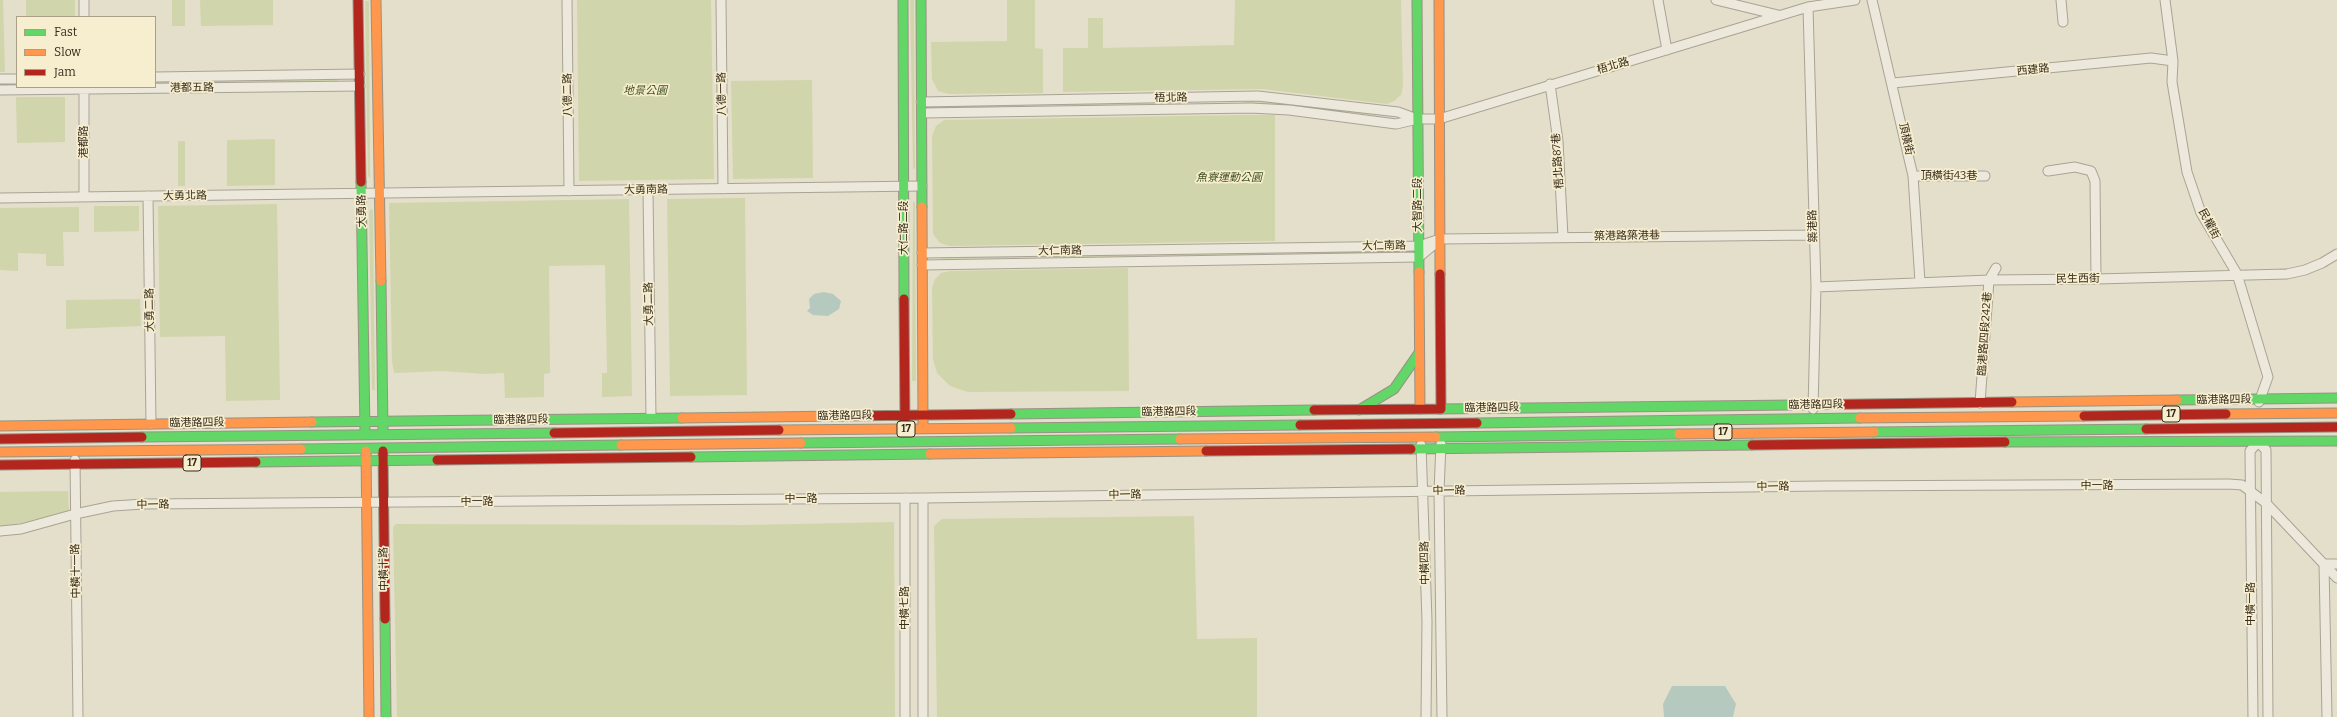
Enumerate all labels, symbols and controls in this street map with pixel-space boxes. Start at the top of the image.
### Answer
legend [16,16,156,88]
text: Fast [54,25,77,39]
text: Slow [54,45,81,59]
street label: 梧北路 [1595,55,1631,77]
street label: 西建路 [2016,62,2050,78]
text: Jam [54,65,76,79]
street label: 八德一路 [715,72,729,116]
street label: 八德二路 [561,73,575,117]
street label: 港都五路 [170,81,214,95]
park label: 地景公園 [623,84,667,98]
street label: 梧北路 [1154,91,1188,105]
street label: 頂橫街 [1896,121,1916,157]
street label: 港都路 [77,126,91,158]
street label: 梧北路87巷 [1549,133,1567,189]
street label: 頂橫街43巷 [1921,169,1977,183]
park label: 魚寮運動公園 [1196,171,1262,185]
street label: 大智路二段 [1411,178,1425,232]
street label: 大勇南路 [624,183,668,197]
street label: 大勇北路 [163,189,207,203]
street label: 大勇路 [355,194,369,228]
street label: 大仁路二段 [897,201,911,255]
street label: 民權街 [2195,206,2223,242]
street label: 築港路 [1806,209,1820,243]
street label: 築港路築港巷 [1594,229,1660,243]
street label: 大仁南路 [1362,239,1406,253]
street label: 大仁南路 [1038,244,1082,258]
street label: 民生西街 [2056,272,2100,286]
street label: 大勇二路 [642,282,656,326]
street label: 大勇二路 [143,288,157,332]
street label: 臨港路四段242巷 [1975,291,1995,377]
street label: 臨港路四段 [2196,393,2252,407]
street label: 臨港路四段 [1788,398,1844,412]
street label: 臨港路四段 [1464,401,1520,415]
street label: 臨港路四段 [1141,405,1197,419]
road number: 17 [2162,406,2180,422]
street label: 臨港路四段 [817,409,873,423]
street label: 臨港路四段 [493,413,549,427]
street label: 臨港路四段 [169,416,225,430]
road number: 17 [897,421,915,437]
road number: 17 [1714,424,1732,440]
road number: 17 [183,455,201,471]
street label: 中一路 [2081,479,2113,493]
street label: 中一路 [1756,480,1790,494]
street label: 中一路 [1432,484,1466,498]
street label: 中一路 [1108,488,1142,502]
street label: 中一路 [785,492,817,506]
street label: 中一路 [461,495,493,509]
street label: 中一路 [136,498,170,512]
street label: 中橫四路 [1418,541,1432,585]
street label: 中橫十一路 [69,543,83,599]
street label: 中橫十路 [377,547,391,591]
street label: 中橫一路 [2244,582,2258,626]
street label: 中橫七路 [898,586,912,630]

